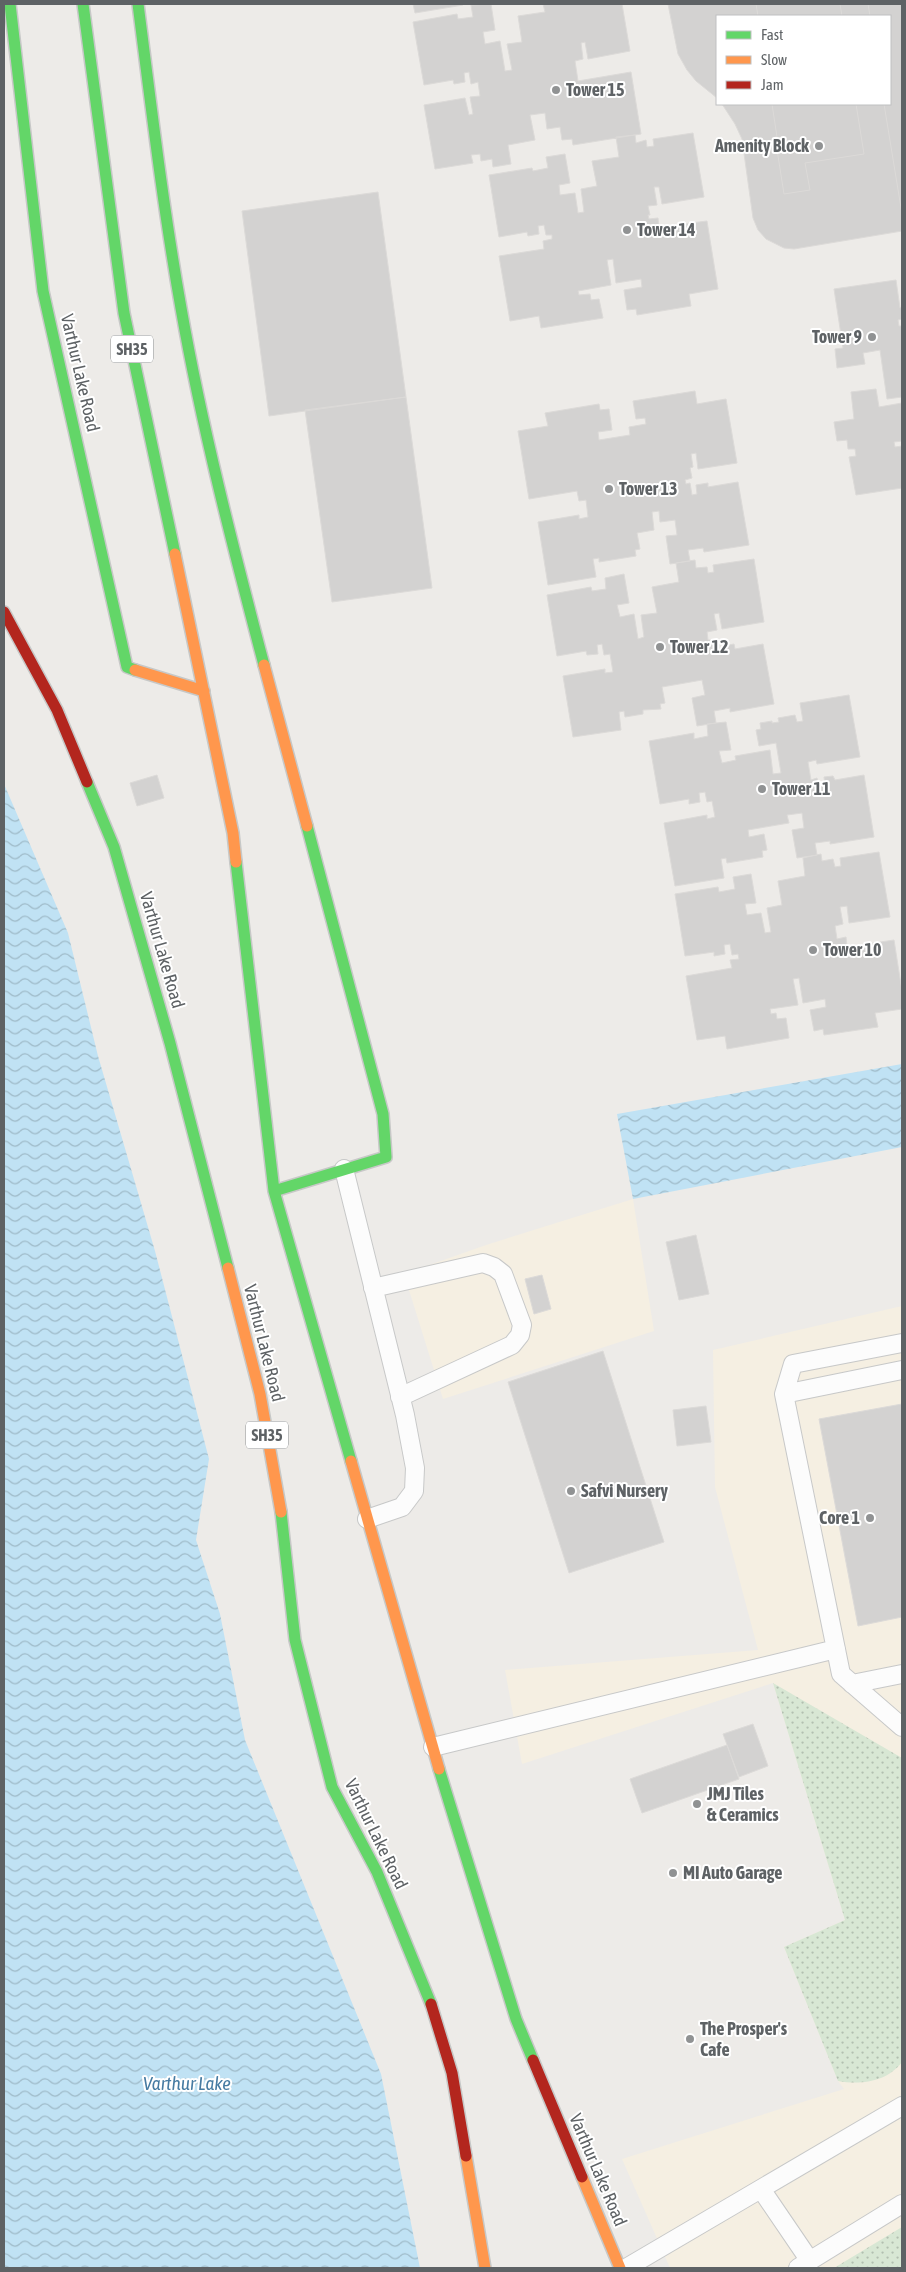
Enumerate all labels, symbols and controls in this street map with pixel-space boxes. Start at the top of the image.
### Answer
legend [716,15,891,105]
text: Fast [761,26,783,43]
text: Slow [761,51,787,68]
text: Jam [761,76,784,93]
place label: Tower 15 [566,79,625,100]
marker: Tower 15 [550,84,562,96]
place label: Amenity Block [714,135,810,156]
marker: Amenity Block [813,140,825,152]
place label: Tower 14 [637,219,696,240]
marker: Tower 14 [621,224,633,236]
street label: Varthur Lake Road [57,312,104,434]
place label: Tower 9 [812,326,862,347]
marker: Tower 9 [866,331,878,343]
road number: SH35 [111,336,153,362]
place label: Tower 13 [619,478,678,499]
marker: Tower 13 [603,483,615,495]
place label: Tower 12 [670,636,729,657]
marker: Tower 12 [654,641,666,653]
place label: Tower 11 [772,778,831,799]
marker: Tower 11 [756,783,768,795]
street label: Varthur Lake Road [136,889,189,1010]
place label: Tower 10 [823,939,882,960]
marker: Tower 10 [807,944,819,956]
street label: Varthur Lake Road [240,1282,289,1404]
road number: SH35 [246,1422,288,1448]
place label: Safvi Nursery [581,1480,668,1501]
marker: Safvi Nursery [565,1485,577,1497]
place label: Core 1 [819,1507,860,1528]
marker: Core 1 [864,1512,876,1524]
street label: Varthur Lake Road [341,1775,412,1892]
place label: JMJ Tiles & Ceramics [706,1783,779,1825]
marker: JMJ Tiles & Ceramics [691,1798,703,1810]
place label: MI Auto Garage [683,1862,782,1883]
marker: MI Auto Garage [667,1867,679,1879]
place label: The Prosper's Cafe [700,2018,788,2060]
marker: The Prosper's Cafe [684,2033,696,2045]
water label: Varthur Lake [143,2072,231,2094]
street label: Varthur Lake Road [565,2110,632,2229]

